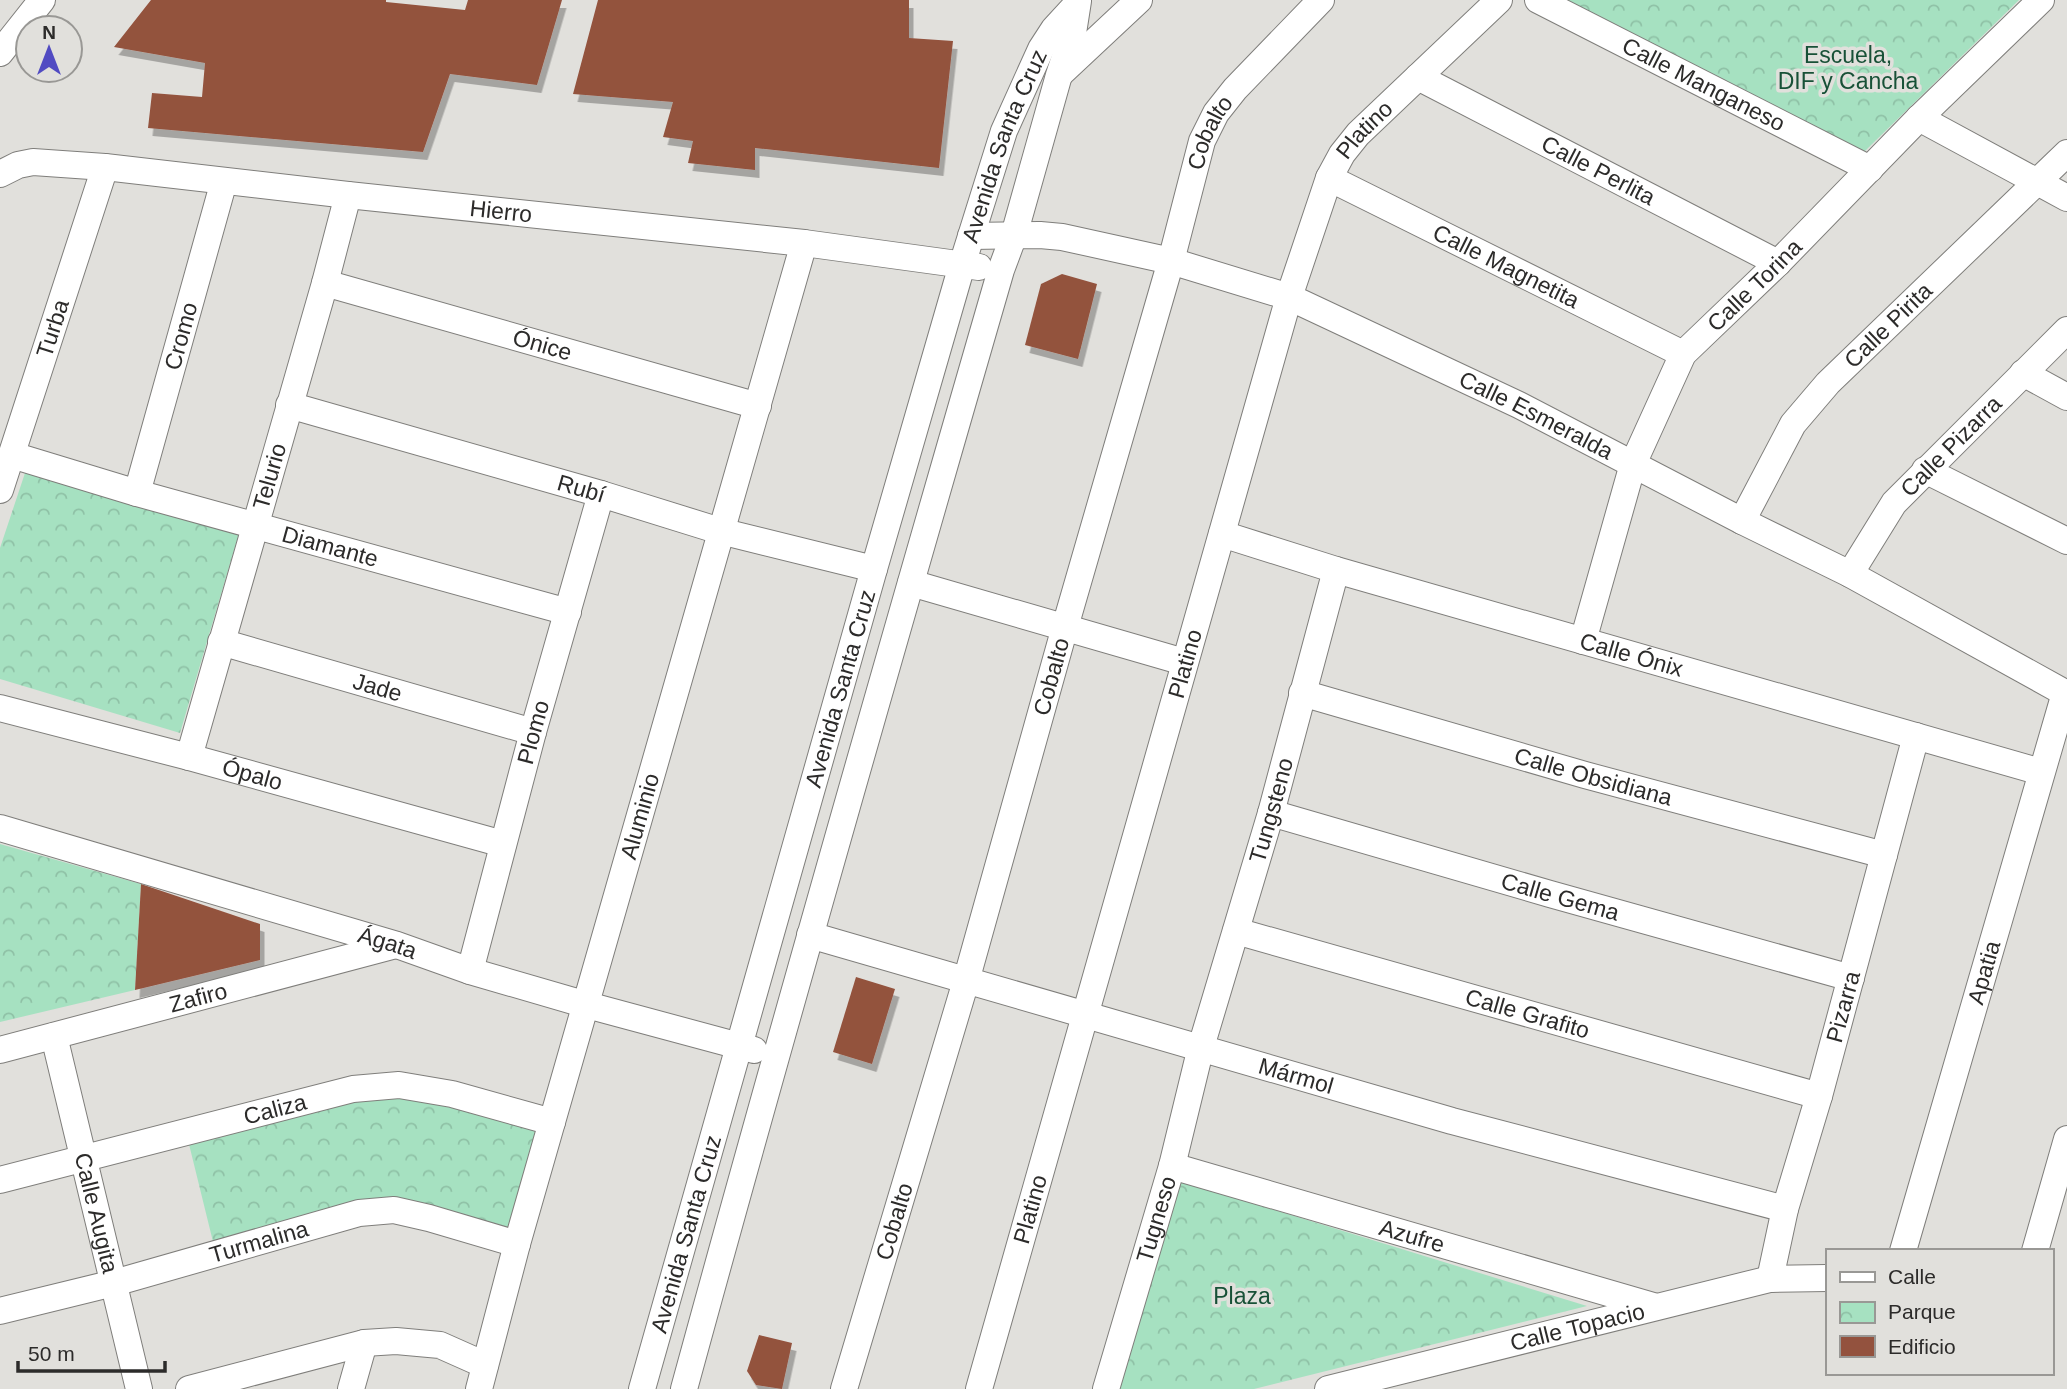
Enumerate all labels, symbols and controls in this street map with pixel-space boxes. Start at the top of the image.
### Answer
north arrow [14,14,84,84]
text: N [42,22,56,43]
street label: Calle Manganeso [1618,32,1789,137]
park label: Escuela, DIF y Cancha [1778,42,1919,94]
street label: Avenida Santa Cruz [957,45,1052,246]
street label: Cobalto [1182,90,1238,172]
street label: Platino [1330,95,1398,164]
street label: Calle Perlita [1537,130,1660,210]
street label: Hierro [468,195,533,227]
street label: Calle Magnetita [1429,219,1584,313]
street label: Calle Torina [1702,234,1807,337]
street label: Calle Pirita [1839,277,1937,373]
street label: Turba [31,296,74,361]
street label: Cromo [159,299,203,373]
street label: Ónice [510,324,575,365]
street label: Calle Esmeralda [1455,366,1618,465]
street label: Calle Pizarra [1895,390,2007,502]
street label: Telurio [248,440,291,513]
street label: Rubí [554,469,609,508]
street label: Diamante [279,521,381,572]
street label: Avenida Santa Cruz [800,587,881,790]
street label: Platino [1163,626,1207,701]
street label: Calle Ónix [1577,628,1687,682]
street label: Cobalto [1028,635,1074,718]
street label: Jade [350,668,405,707]
street label: Plomo [512,697,554,767]
street label: Calle Obsidiana [1511,742,1675,811]
street label: Ópalo [219,754,285,795]
street label: Tungsteno [1244,755,1298,866]
street label: Aluminio [615,770,664,862]
street label: Calle Gema [1498,867,1622,926]
street label: Ágata [355,921,421,964]
street label: Apatia [1962,937,2005,1007]
street label: Pizarra [1821,968,1865,1045]
street label: Zafiro [166,977,230,1018]
street label: Calle Grafito [1462,984,1593,1043]
street label: Mármol [1256,1053,1336,1099]
street label: Caliza [241,1088,309,1130]
street label: Avenida Santa Cruz [646,1132,726,1336]
street label: Calle Augita [70,1150,124,1276]
street label: Platino [1008,1172,1052,1247]
street label: Tugneso [1131,1173,1181,1265]
street label: Cobalto [870,1180,918,1263]
street label: Azufre [1376,1214,1448,1258]
street label: Turmalina [206,1215,311,1268]
legend [1826,1249,2053,1375]
text: Calle [1888,1265,1936,1288]
park label: Plaza [1213,1283,1271,1309]
street label: Calle Topacio [1507,1298,1647,1356]
text: Parque [1888,1300,1956,1323]
scale bar [18,1330,164,1374]
text: Edificio [1888,1335,1956,1358]
text: 50 m [28,1342,75,1365]

